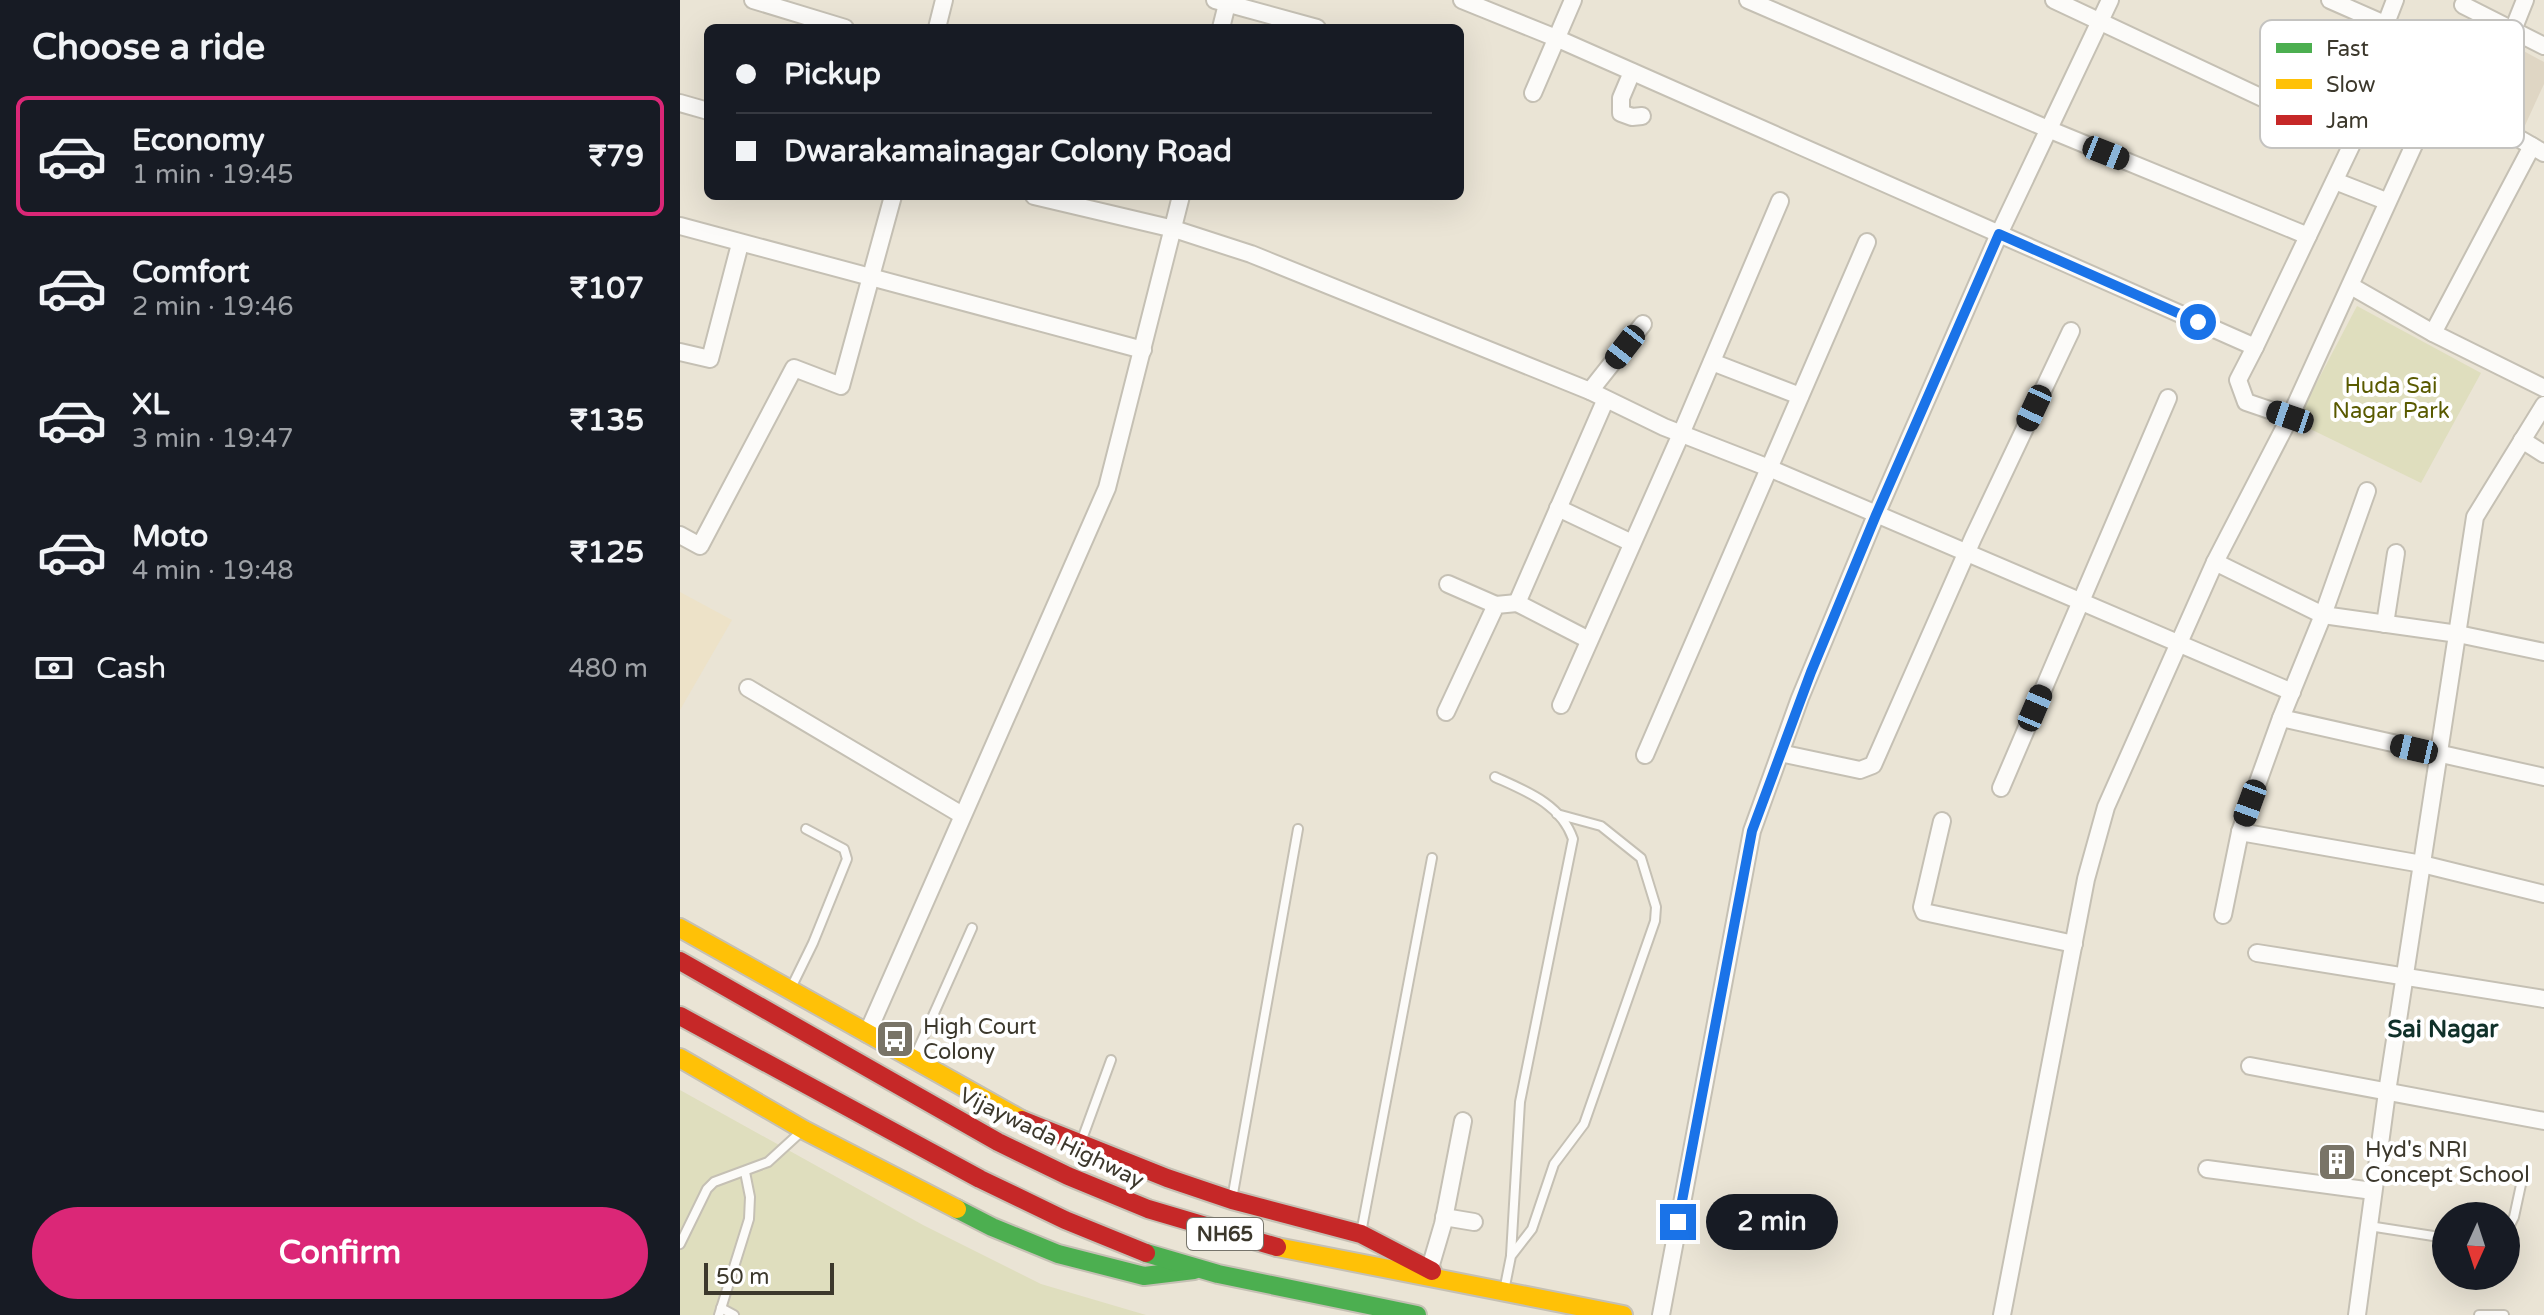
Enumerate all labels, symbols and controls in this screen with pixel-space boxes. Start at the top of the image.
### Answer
legend [2260,20,2524,148]
text: Choose a ride [32,26,265,69]
text: Fast [2326,36,2369,62]
text: Pickup [784,56,881,93]
text: Slow [2326,72,2376,98]
text: Jam [2326,108,2369,134]
icon: car [36,120,108,192]
text: Economy [132,122,265,159]
text: Dwarakamainagar Colony Road [784,133,1232,170]
car [2079,133,2133,173]
text: ₹79 [589,138,644,175]
text: 1 min · 19:45 [132,159,294,190]
icon: car [36,252,108,324]
text: Comfort [132,254,250,291]
text: ₹107 [570,270,644,307]
text: 2 min · 19:46 [132,291,294,322]
route start [2180,304,2216,340]
car [1601,321,1649,373]
park label: Huda Sai Nagar Park [2332,373,2450,424]
car [2013,381,2055,435]
icon: car [36,384,108,456]
text: XL [132,386,169,423]
car [2263,398,2317,436]
text: ₹135 [570,402,644,439]
text: 3 min · 19:47 [132,423,294,454]
icon: car [36,516,108,588]
text: Moto [132,518,208,555]
text: ₹125 [570,534,644,571]
text: 4 min · 19:48 [132,555,294,586]
icon: cash [32,646,76,690]
text: Cash [96,650,166,687]
text: 480 m [568,653,648,684]
car [2015,681,2055,735]
car [2388,732,2440,766]
car [2231,776,2269,830]
place label: High Court Colony [923,1014,1036,1065]
district label: Sai Nagar [2387,1015,2499,1044]
bus stop icon: High Court Colony [874,1018,916,1060]
street label: Vijaywada Highway [955,1082,1148,1194]
place label: Hyd's NRI Concept School [2365,1137,2530,1188]
building icon: Hyd's NRI Concept School [2316,1141,2358,1183]
callout: 2 min [1706,1194,1838,1250]
north arrow [2432,1202,2520,1290]
map controls [2432,1202,2520,1290]
route end [1660,1204,1696,1240]
text: 2 min [1737,1206,1807,1237]
button: Confirm [32,1207,648,1299]
road number: NH65 [1187,1218,1263,1250]
scale bar [704,1259,834,1295]
text: 50 m [716,1264,770,1290]

